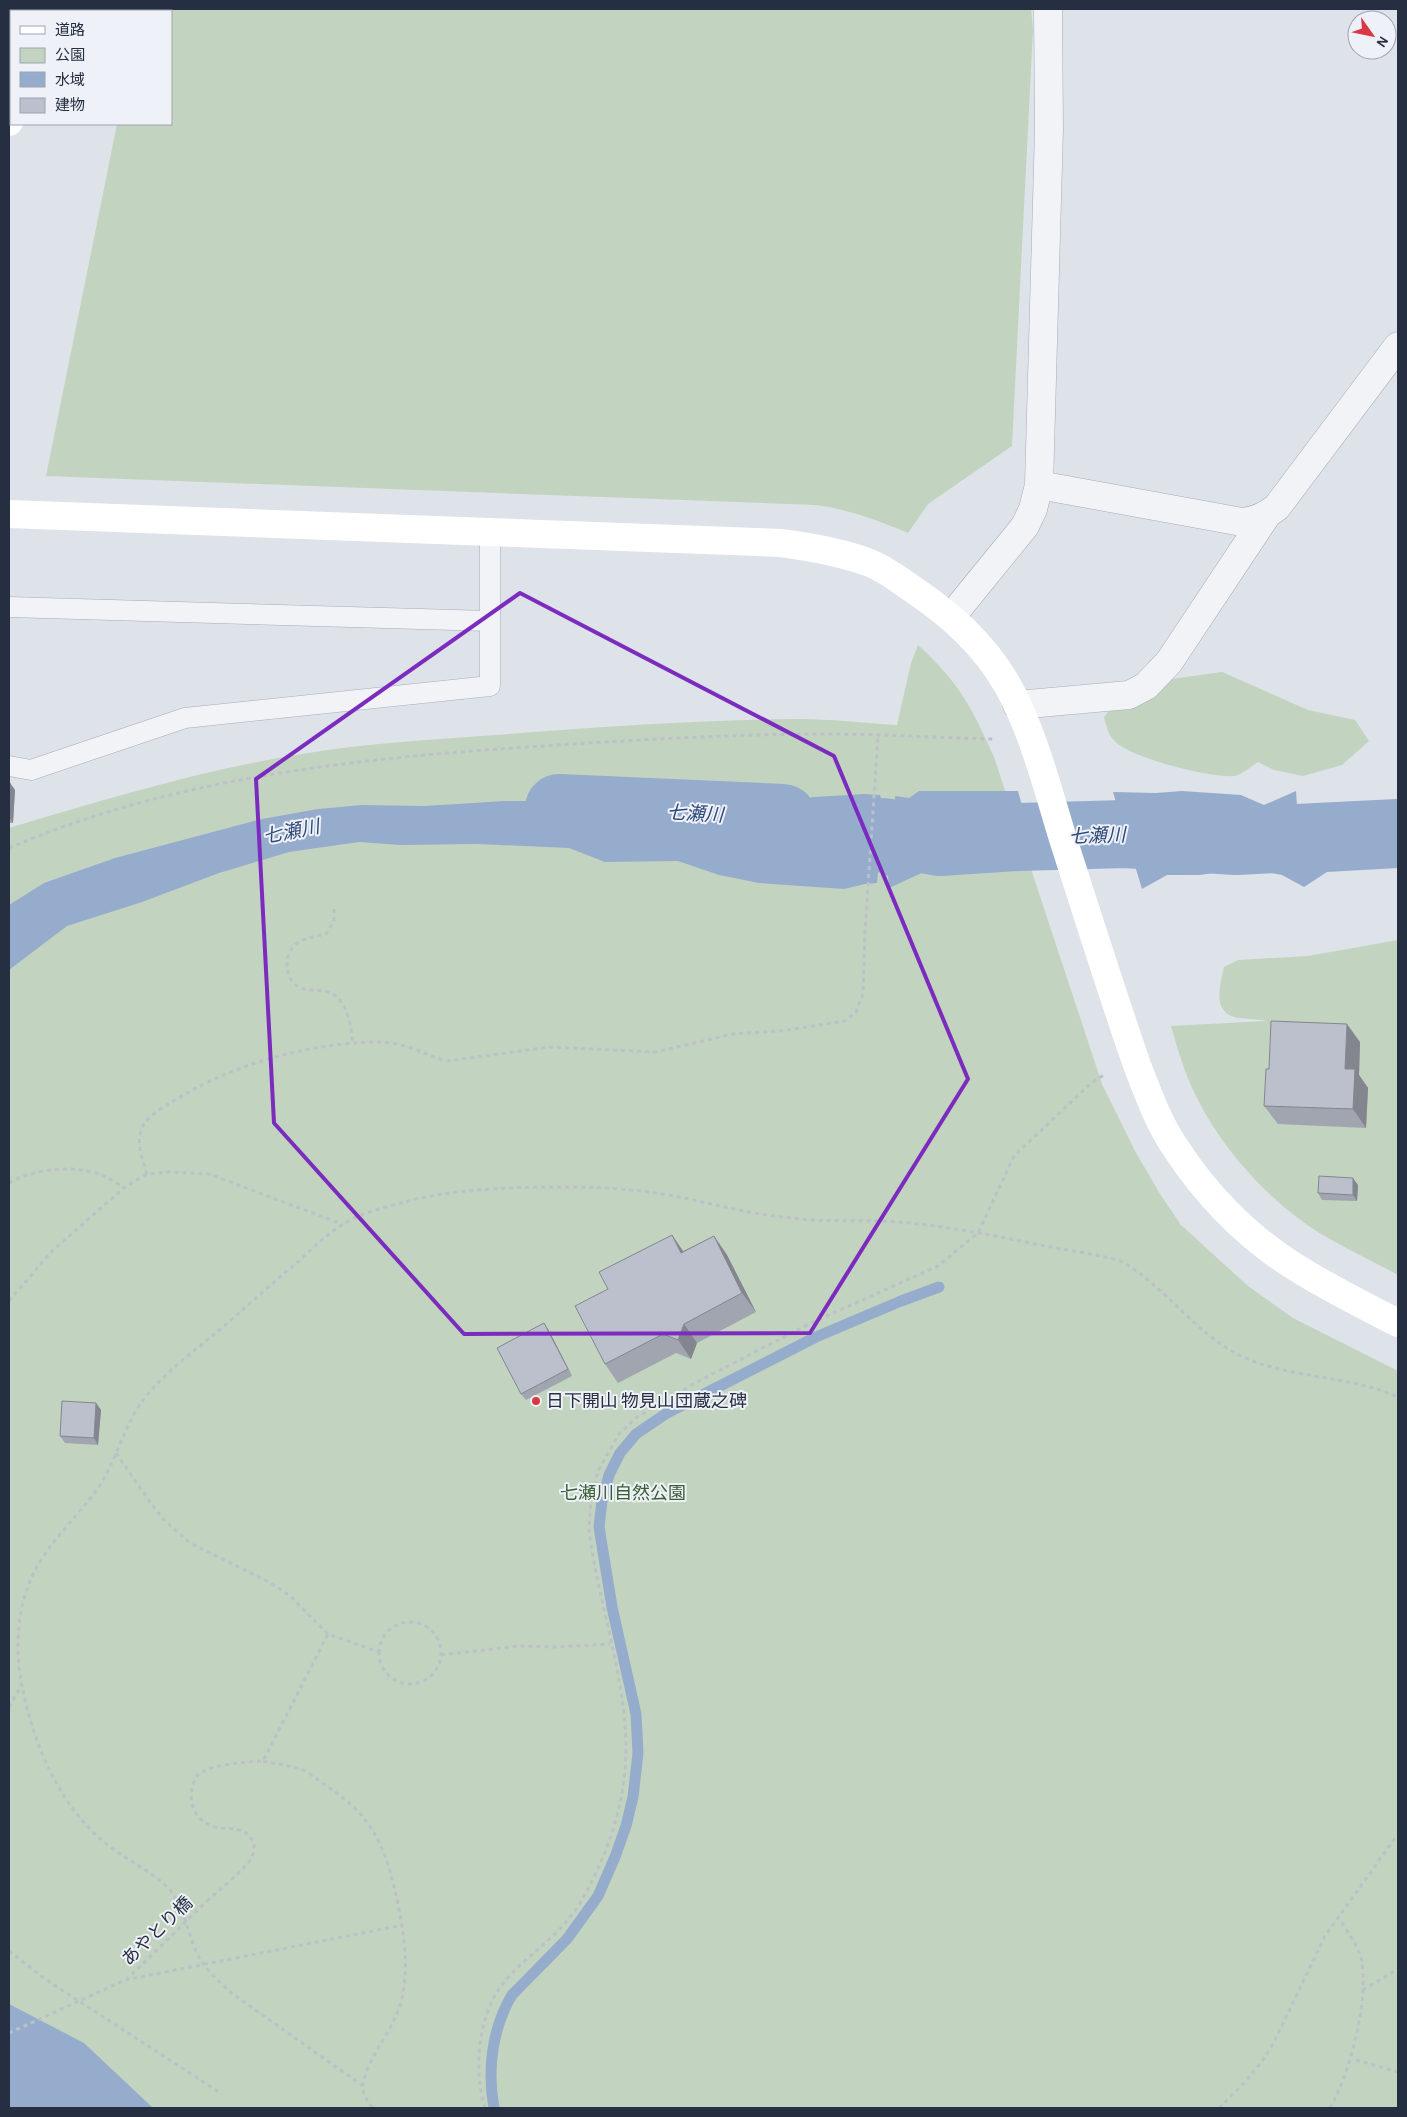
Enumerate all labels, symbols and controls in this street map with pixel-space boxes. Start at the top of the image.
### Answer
legend [10,10,172,125]
north arrow [1347,10,1397,60]
text: 道路 [55,22,85,38]
text: N [1374,34,1391,49]
text: 公園 [55,47,85,63]
text: 水域 [55,72,85,88]
text: 建物 [55,97,85,113]
water label: 七瀬川 [666,803,726,826]
water label: 七瀬川 [261,816,323,847]
water label: 七瀬川 [1068,825,1128,847]
place label: 日下開山 物見山団蔵之碑 [546,1391,747,1411]
marker: 日下開山 物見山団蔵之碑 [530,1395,542,1407]
park label: 七瀬川自然公園 [560,1483,686,1503]
street label: あやとり橋 [118,1893,196,1969]

